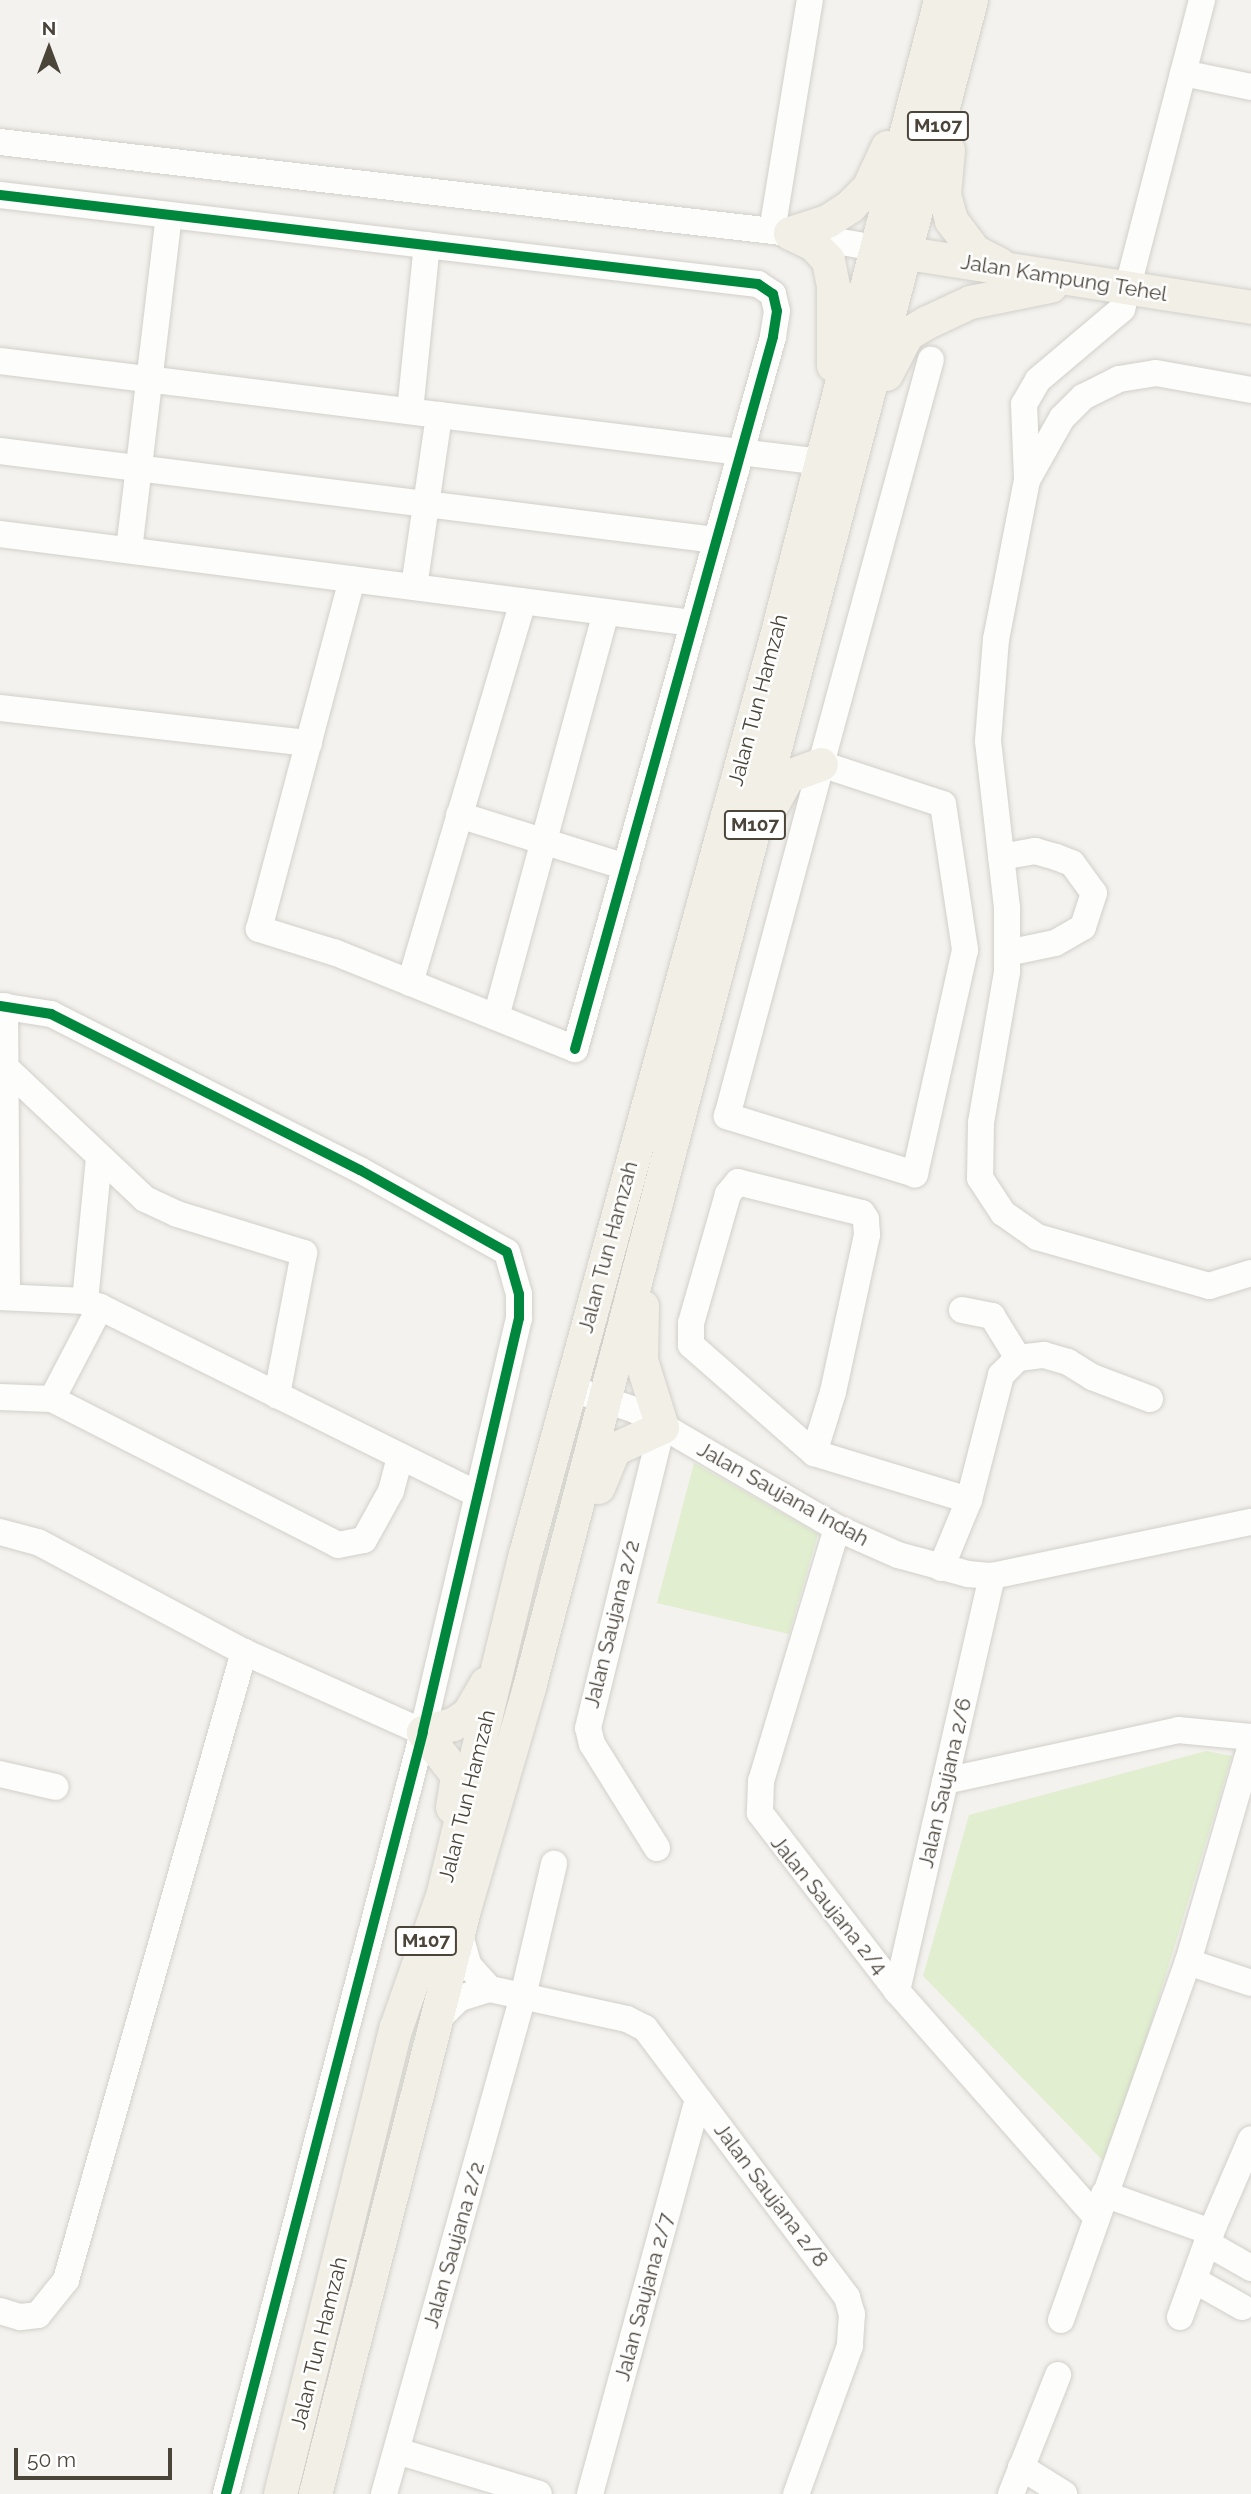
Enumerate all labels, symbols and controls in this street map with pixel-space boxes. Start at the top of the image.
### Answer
north arrow [14,14,84,84]
text: N [42,17,56,39]
road number: M107 [906,110,970,142]
street label: Jalan Kampung Tehel [959,249,1169,307]
street label: Jalan Tun Hamzah [723,611,793,789]
road number: M107 [724,810,786,840]
street label: Jalan Tun Hamzah [573,1158,643,1336]
street label: Jalan Saujana Indah [693,1436,873,1552]
street label: Jalan Saujana 2/2 [579,1537,645,1711]
street label: Jalan Saujana 2/6 [913,1695,977,1871]
street label: Jalan Tun Hamzah [433,1707,501,1885]
street label: Jalan Saujana 2/4 [765,1831,893,1979]
road number: M107 [394,1926,458,1956]
street label: Jalan Saujana 2/8 [709,2118,833,2272]
street label: Jalan Saujana 2/2 [418,2159,490,2331]
street label: Jalan Saujana 2/7 [609,2210,679,2384]
street label: Jalan Tun Hamzah [285,2254,353,2432]
scale bar [18,2434,175,2478]
text: 50 m [27,2447,76,2472]

